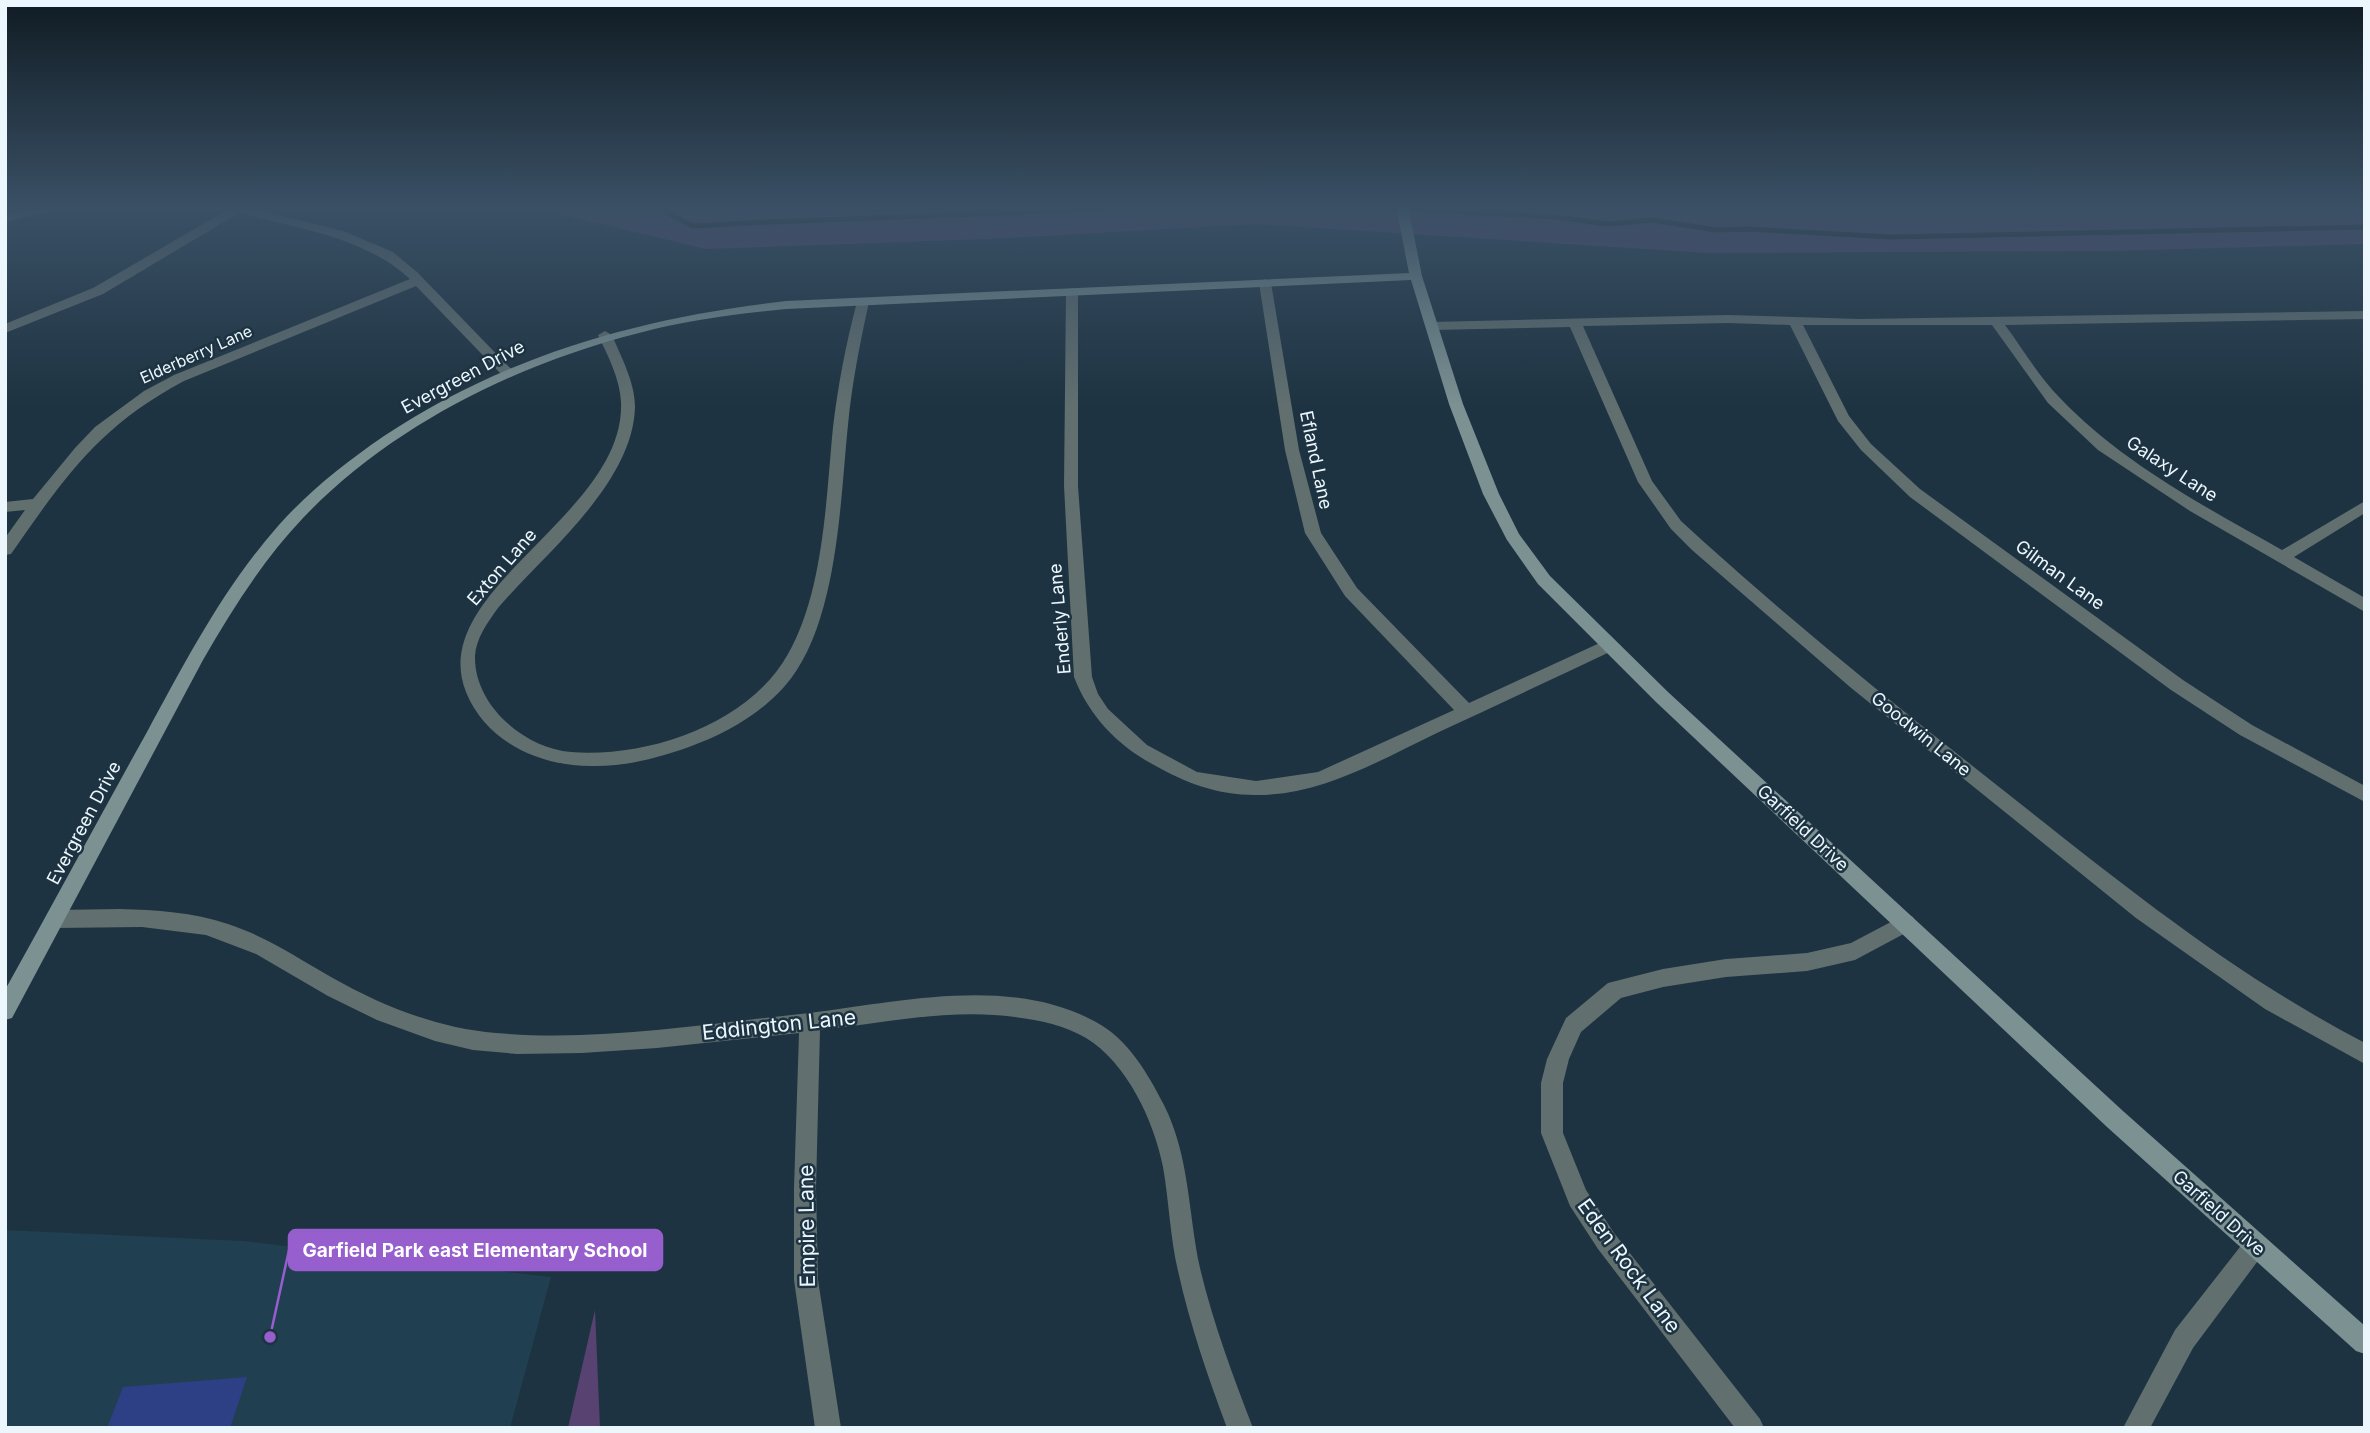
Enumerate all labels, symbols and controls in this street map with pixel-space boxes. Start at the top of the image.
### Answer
street label: Elderberry Lane [137,320,255,388]
street label: Evergreen Drive [398,335,528,418]
street label: Efland Lane [1296,409,1337,511]
street label: Galaxy Lane [2123,431,2222,506]
street label: Exton Lane [463,524,541,609]
street label: Gilman Lane [2012,535,2109,614]
street label: Enderly Lane [1044,563,1075,675]
street label: Goodwin Lane [1867,687,1975,780]
street label: Evergreen Drive [42,758,125,888]
street label: Garfield Drive [1753,780,1853,875]
street label: Eddington Lane [701,1004,857,1045]
street label: Empire Lane [793,1164,820,1288]
street label: Garfield Drive [2169,1166,2270,1260]
street label: Eden Rock Lane [1572,1194,1686,1338]
callout: Garfield Park east Elementary School [289,1230,662,1270]
text: Garfield Park east Elementary School [303,1239,647,1262]

